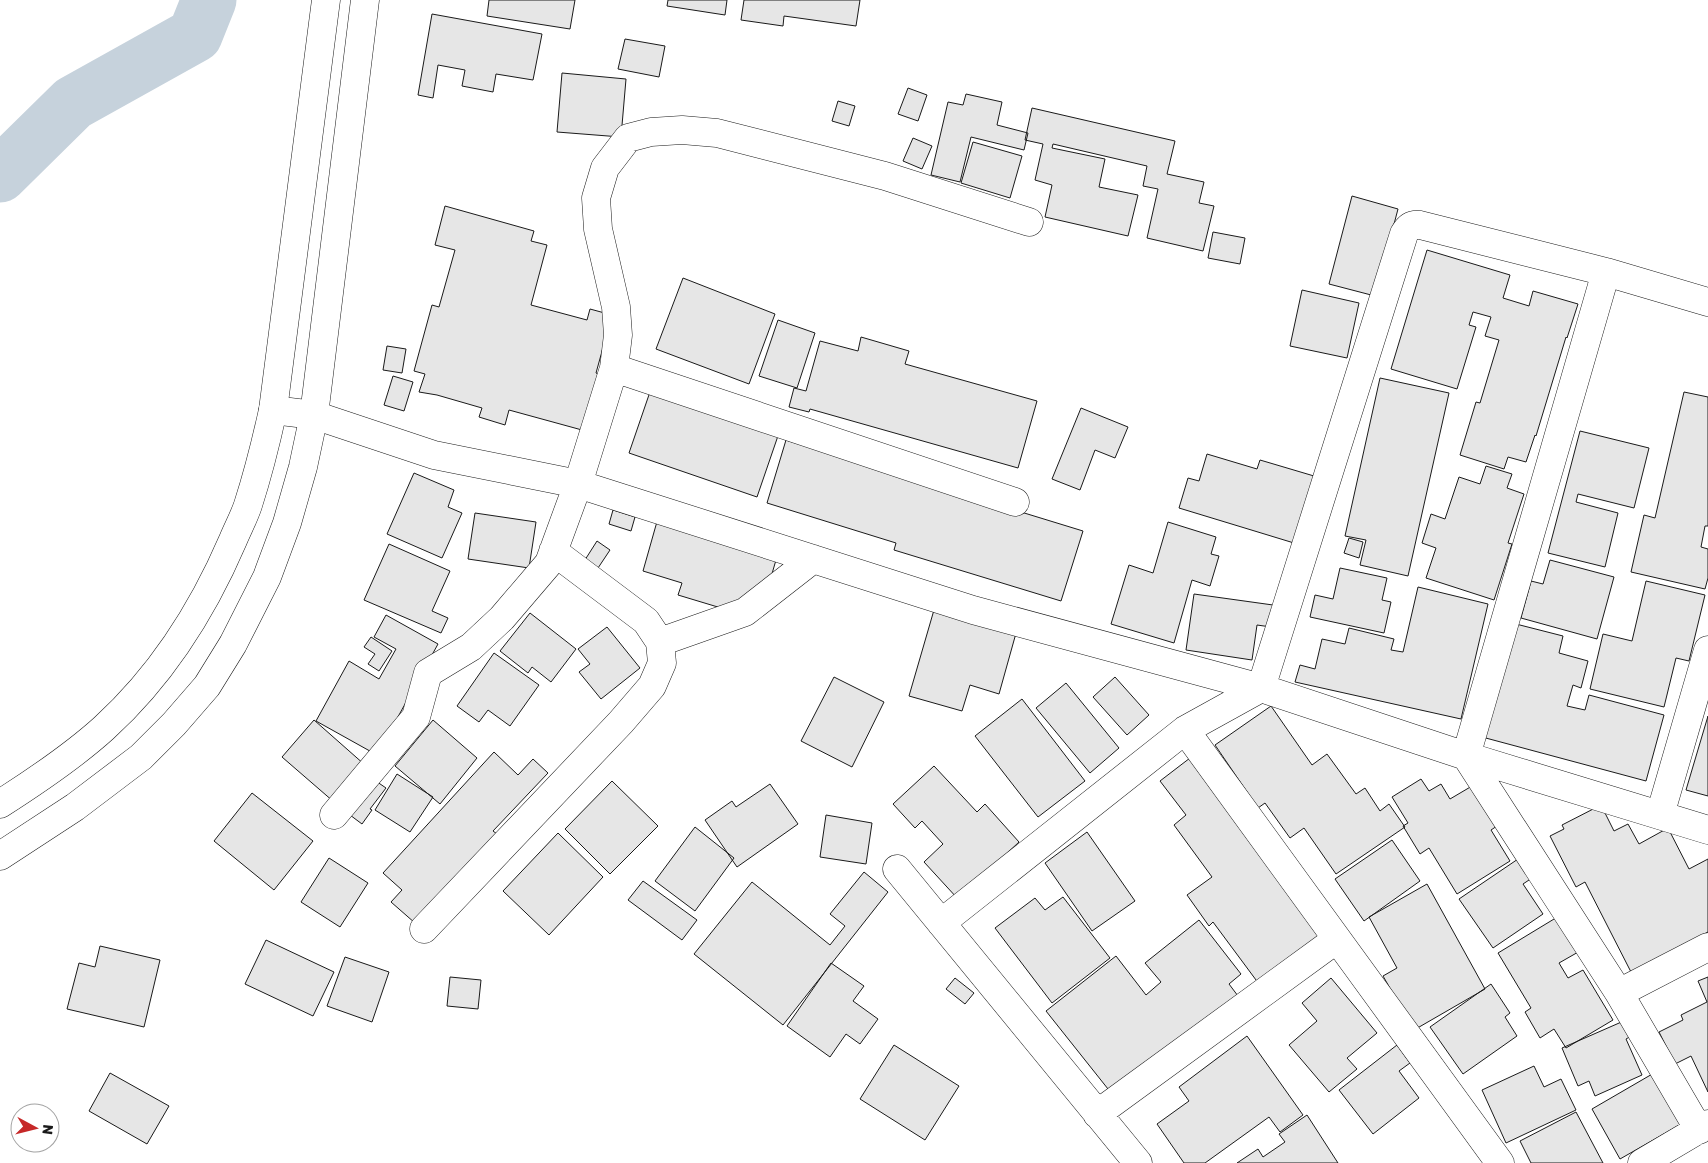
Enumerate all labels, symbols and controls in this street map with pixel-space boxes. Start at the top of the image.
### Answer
north arrow [10,1103,60,1153]
text: N [38,1123,56,1136]

